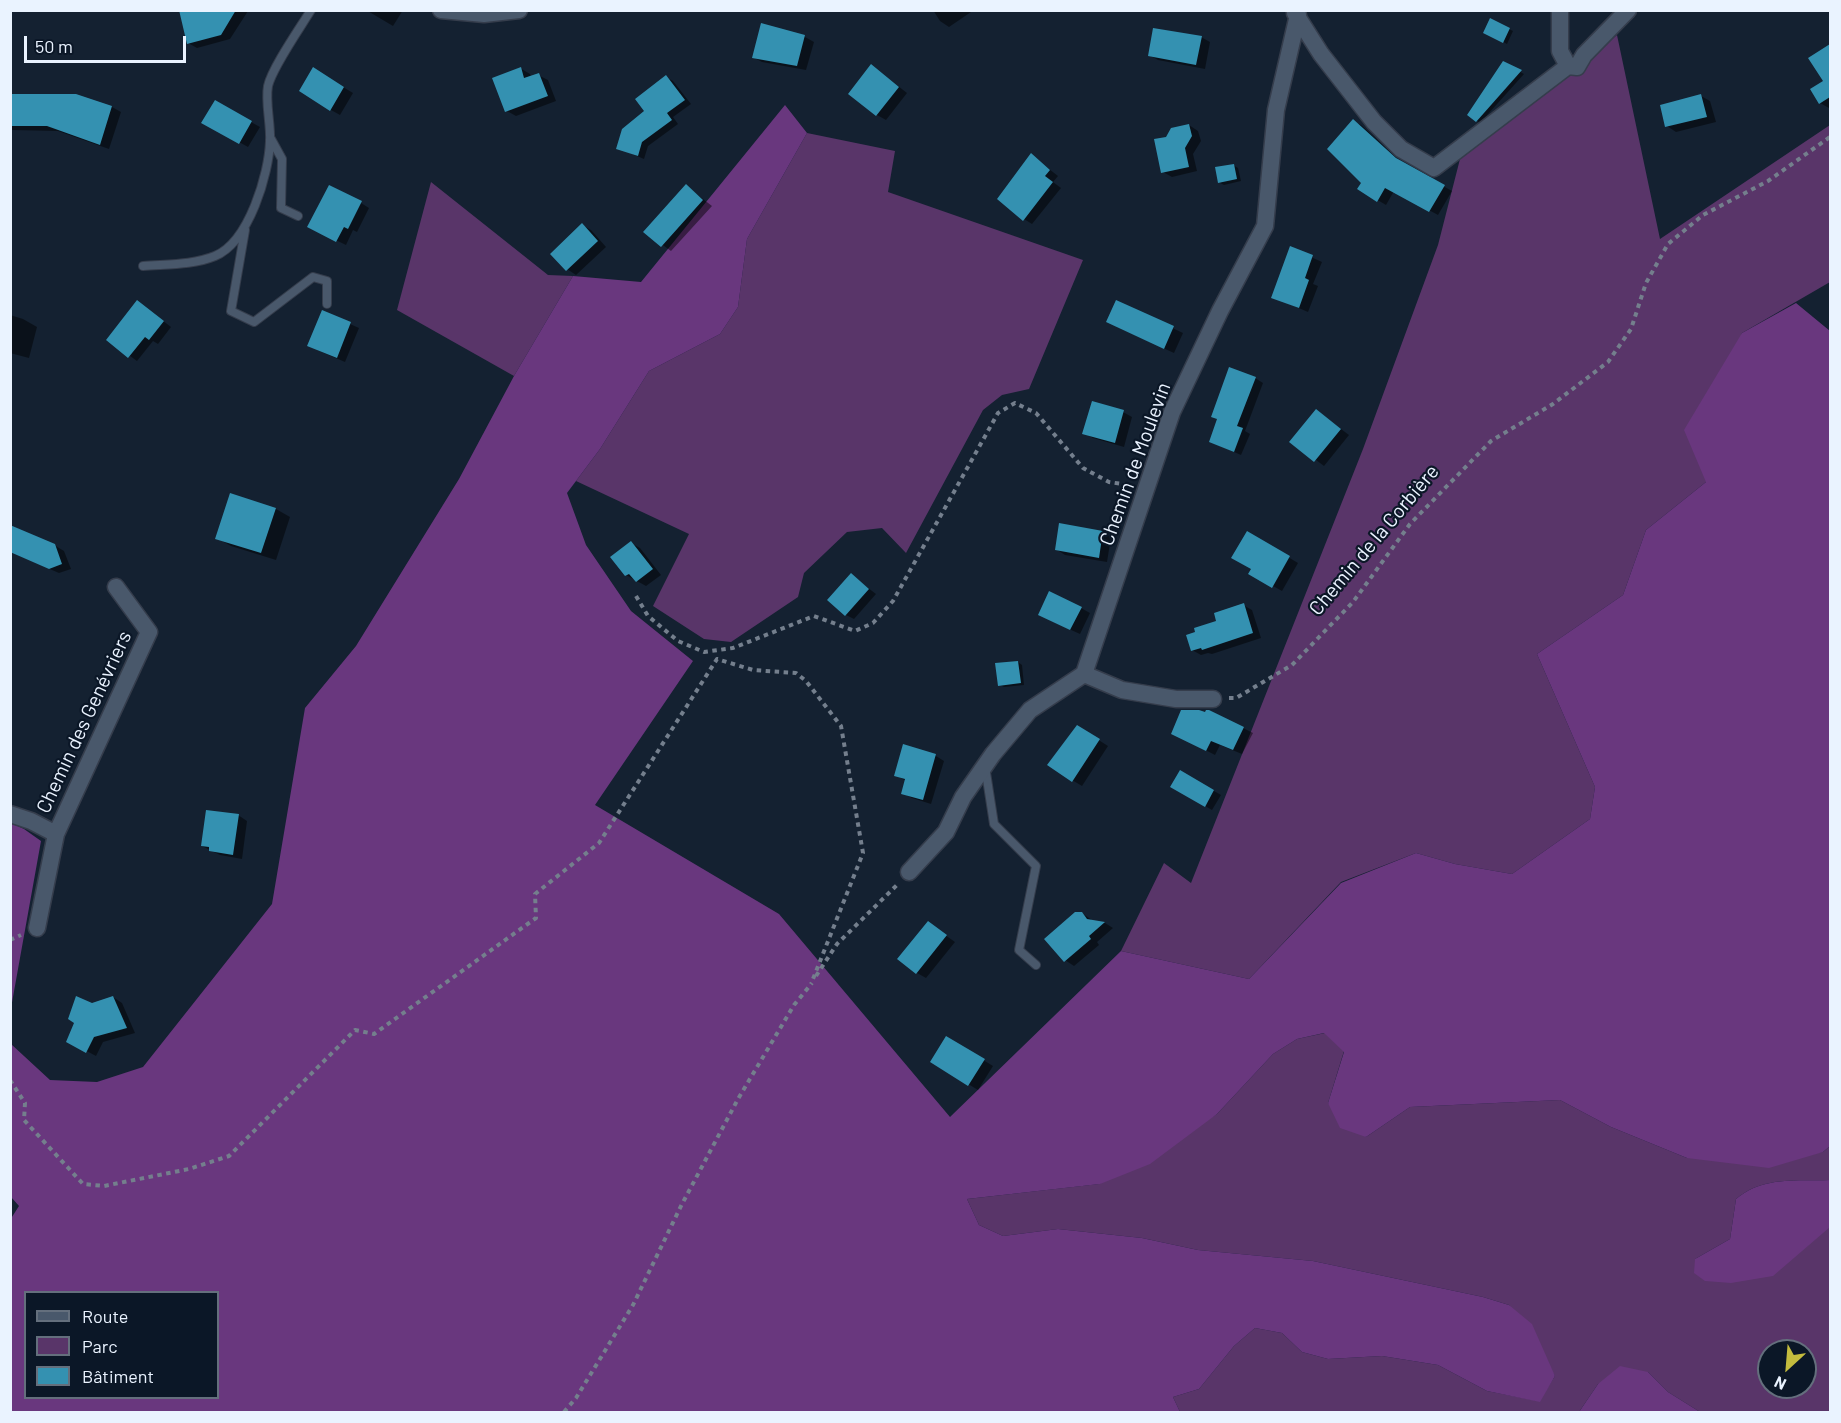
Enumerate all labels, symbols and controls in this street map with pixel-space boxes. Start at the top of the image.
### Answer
scale bar [27,24,189,62]
text: 50 m [35,35,73,57]
street label: Chemin de Moulevin [1094,379,1176,549]
street label: Chemin de la Corbière [1304,460,1444,620]
street label: Chemin des Genévriers [31,627,137,817]
legend [24,1291,219,1399]
text: Route [82,1305,128,1327]
text: Parc [82,1335,118,1357]
north arrow [1757,1339,1817,1399]
text: Bâtiment [82,1365,154,1387]
text: N [1771,1373,1789,1395]

